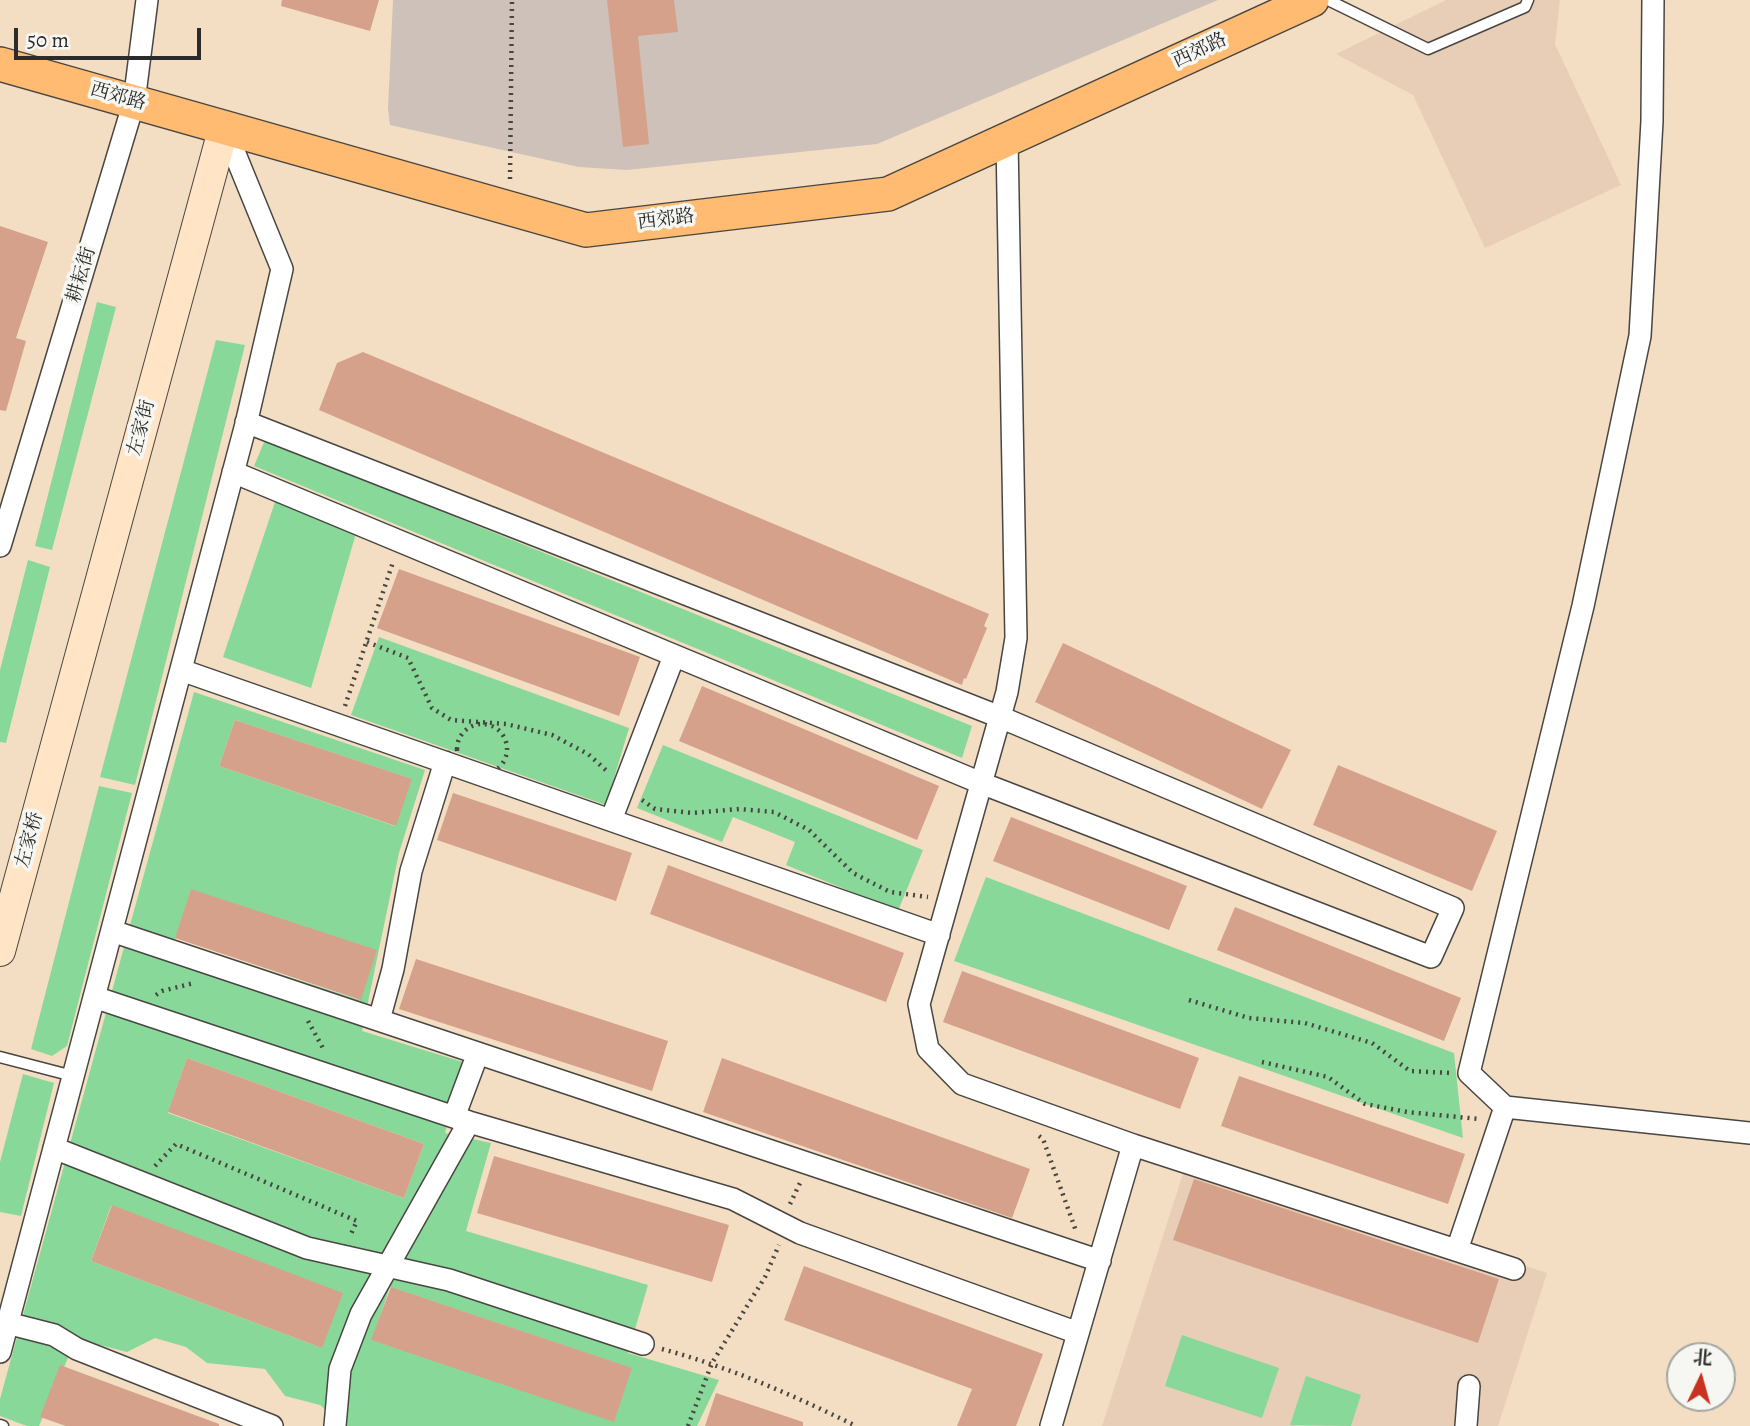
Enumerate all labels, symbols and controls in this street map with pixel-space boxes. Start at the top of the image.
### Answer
scale bar [18,14,205,58]
text: 50 m [27,26,69,54]
street label: 西郊路 [1169,29,1231,73]
street label: 西郊路 [87,78,149,116]
street label: 西郊路 [636,205,696,235]
street label: 耕耘街 [63,244,101,306]
street label: 左家街 [124,398,160,458]
street label: 左家桥 [12,810,48,870]
north arrow [1666,1342,1736,1412]
text: 北 [1692,1344,1713,1372]

